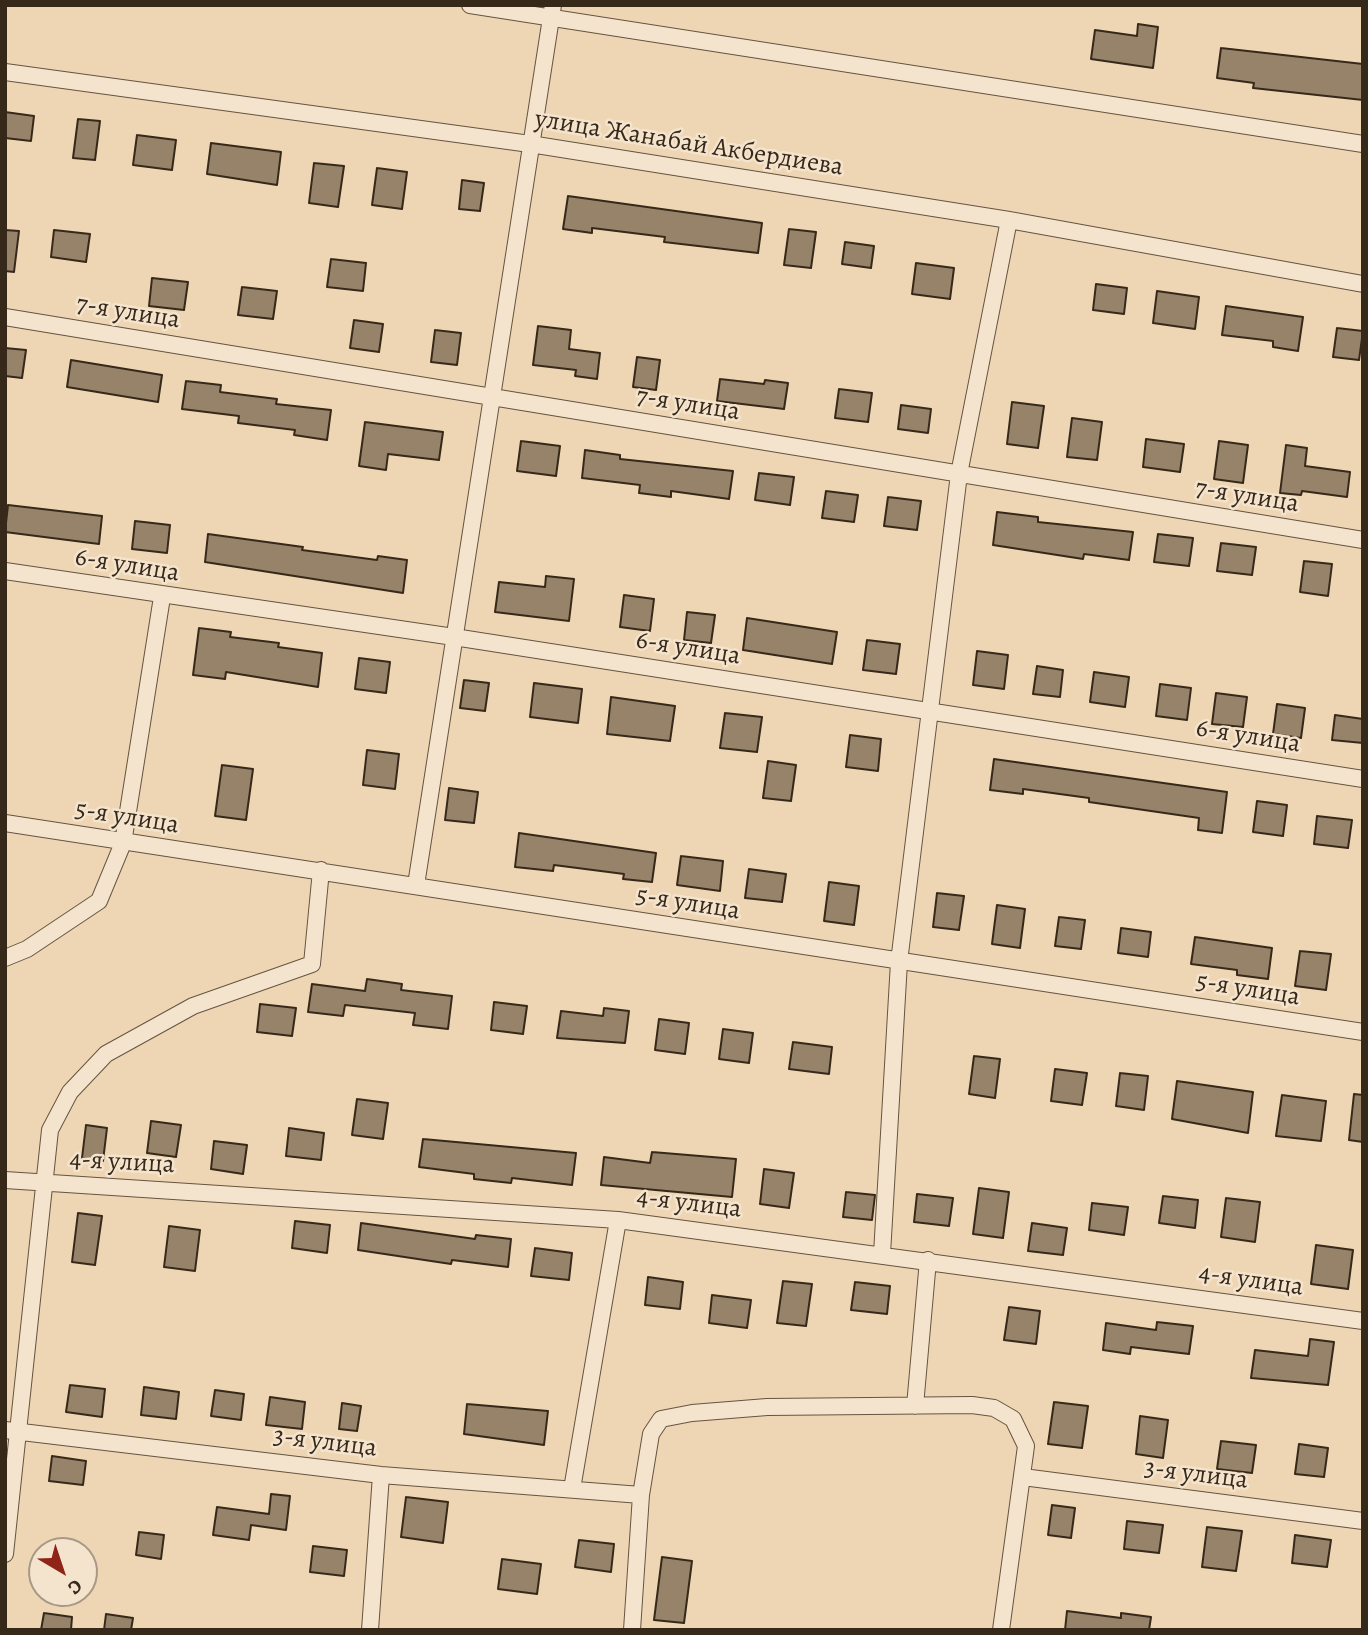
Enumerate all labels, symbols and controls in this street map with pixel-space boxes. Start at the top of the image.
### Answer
street label: улица Жанабай Акбердиева [533,104,845,184]
street label: 7-я улица [74,289,182,337]
street label: 7-я улица [634,381,742,429]
street label: 7-я улица [1193,473,1301,521]
street label: 6-я улица [72,542,182,590]
street label: 6-я улица [633,625,743,673]
street label: 6-я улица [1193,713,1303,761]
street label: 5-я улица [73,794,181,842]
street label: 5-я улица [634,880,742,928]
street label: 5-я улица [1194,966,1302,1014]
street label: 4-я улица [69,1145,175,1181]
street label: 4-я улица [635,1182,743,1226]
street label: 4-я улица [1197,1258,1305,1304]
street label: 3-я улица [271,1421,379,1465]
street label: 3-я улица [1142,1453,1250,1497]
north arrow [28,1537,98,1607]
text: С [62,1573,88,1601]

